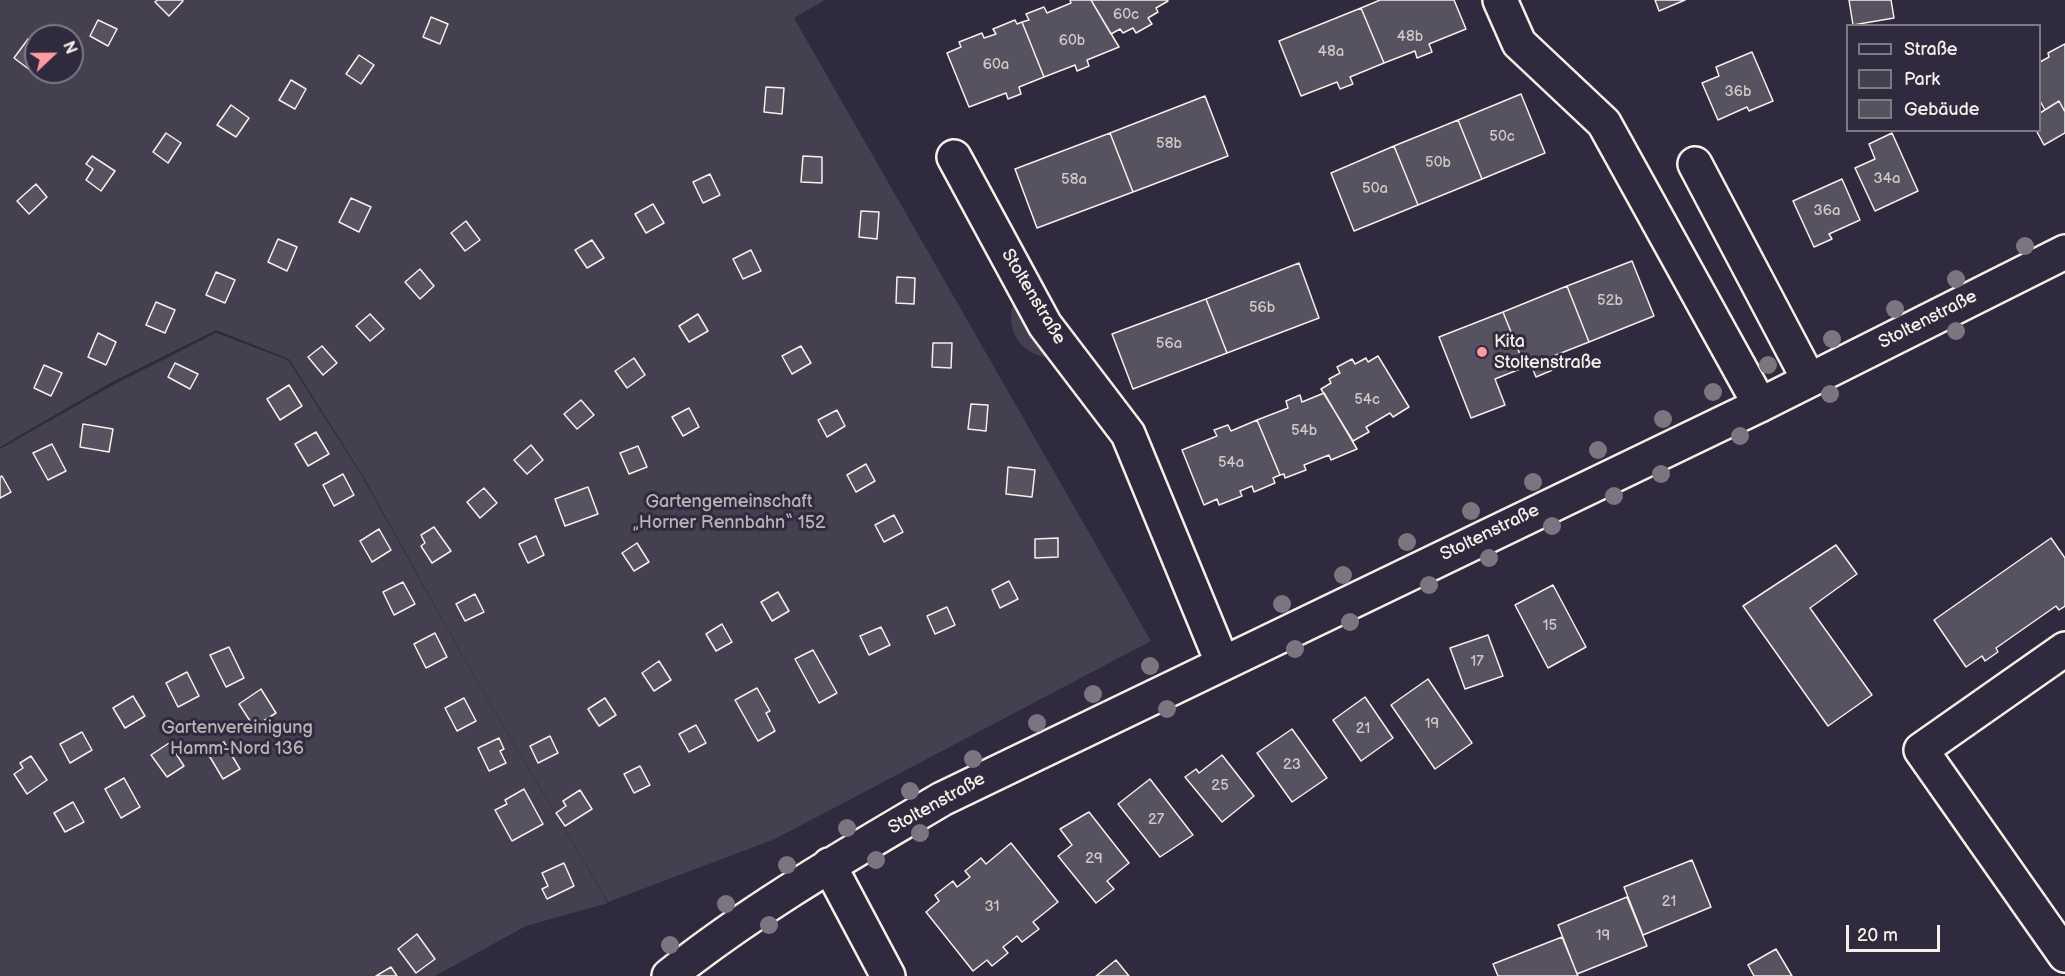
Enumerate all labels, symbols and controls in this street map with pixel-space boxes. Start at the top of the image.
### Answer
house number: 60c [1113,6,1139,24]
north arrow [24,24,84,84]
legend [1846,24,2041,132]
house number: 48b [1397,28,1423,46]
house number: 60b [1059,32,1085,50]
text: N [58,39,80,57]
text: Straße [1904,39,1957,60]
house number: 48a [1318,43,1344,61]
house number: 60a [983,56,1009,74]
text: Park [1904,69,1940,90]
house number: 36b [1725,83,1751,101]
text: Gebäude [1904,99,1980,120]
house number: 50c [1489,128,1515,146]
house number: 58b [1156,135,1182,153]
house number: 50b [1425,154,1451,172]
house number: 34a [1874,170,1900,188]
house number: 58a [1061,171,1087,189]
house number: 50a [1362,180,1388,198]
house number: 36a [1814,202,1840,220]
street label: Stoltenstraße [996,245,1070,349]
street label: Stoltenstraße [1875,286,1981,354]
house number: 52b [1597,292,1623,310]
house number: 56b [1249,299,1275,317]
place label: Kita Stoltenstraße [1494,331,1601,374]
house number: 56a [1156,335,1182,353]
marker: Kita Stoltenstraße [1475,345,1489,359]
house number: 54c [1354,391,1380,409]
house number: 54b [1291,422,1317,440]
house number: 54a [1218,454,1244,472]
park label: Gartengemeinschaft „Horner Rennbahn“ 152 [632,491,826,534]
street label: Stoltenstraße [1437,500,1543,566]
house number: 15 [1543,617,1557,635]
house number: 17 [1470,653,1484,671]
house number: 19 [1425,715,1439,733]
park label: Gartenvereinigung Hamm-Nord 136 [161,717,313,760]
house number: 21 [1356,720,1370,738]
house number: 23 [1283,756,1301,774]
street label: Stoltenstraße [885,769,989,839]
house number: 25 [1211,777,1229,795]
house number: 27 [1148,811,1164,829]
house number: 29 [1085,850,1103,868]
house number: 21 [1662,893,1676,911]
house number: 31 [984,898,1000,916]
scale bar [1849,913,1944,951]
text: 20 m [1857,925,1898,946]
house number: 19 [1596,927,1610,945]

